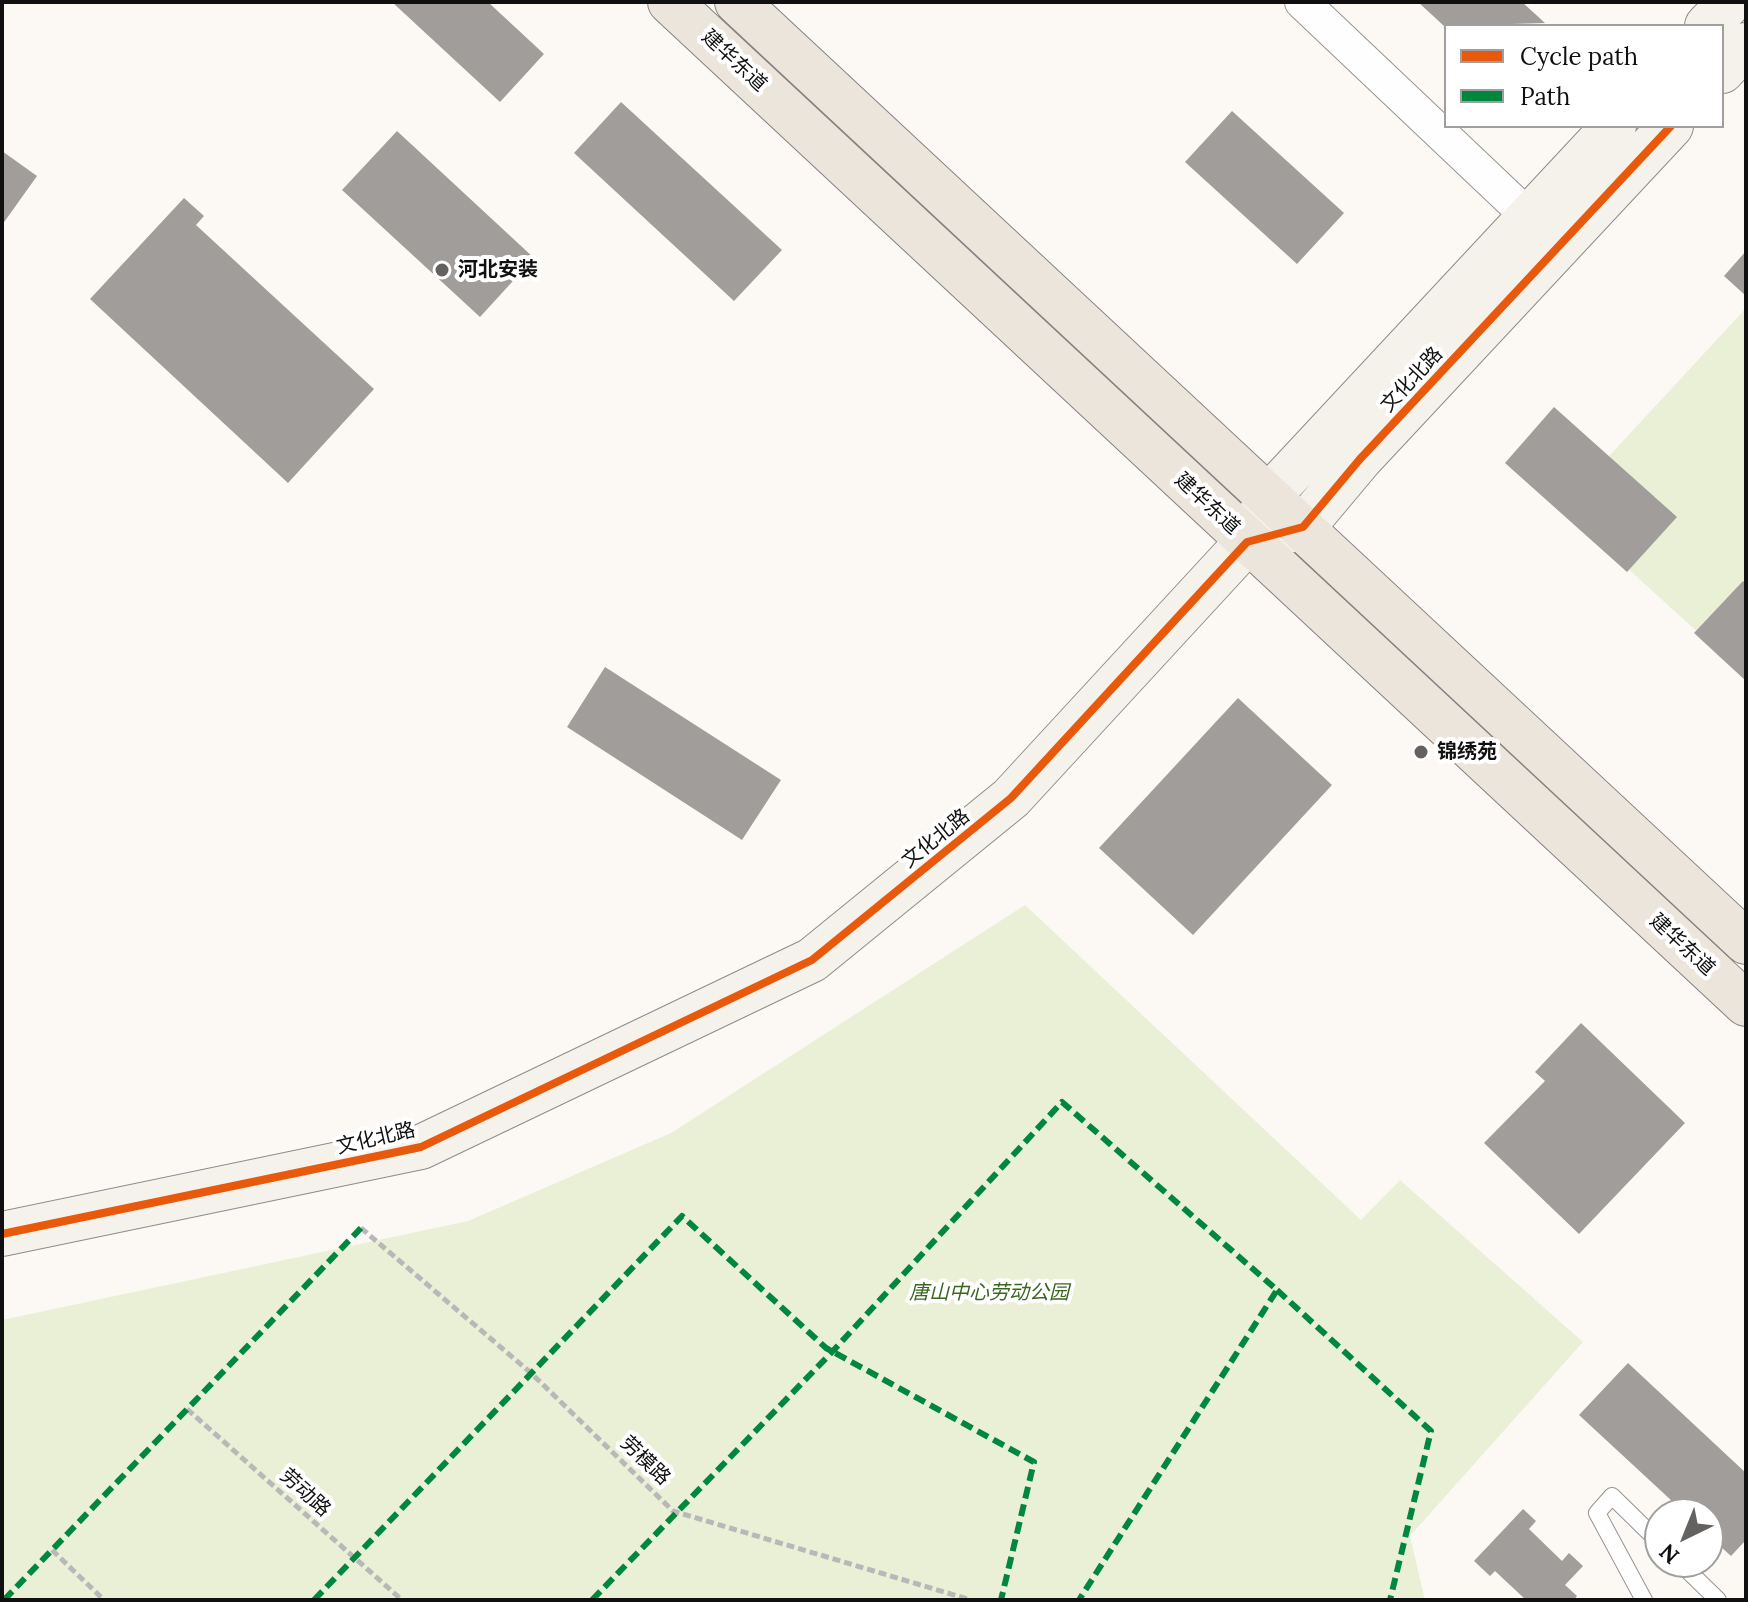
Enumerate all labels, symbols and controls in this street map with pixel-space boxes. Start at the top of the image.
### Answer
legend [1444,24,1724,128]
street label: 建华东道 [697,25,771,97]
text: Cycle path [1520,41,1638,72]
text: Path [1520,81,1570,112]
place label: 河北安装 [458,258,538,282]
marker: 河北安装 [433,261,451,279]
street label: 文化北路 [1376,343,1448,417]
street label: 建华东道 [1170,468,1244,540]
place label: 锦绣苑 [1437,740,1497,764]
marker: 锦绣苑 [1412,743,1430,761]
street label: 文化北路 [897,805,975,873]
street label: 建华东道 [1645,909,1719,981]
street label: 文化北路 [334,1118,418,1160]
park label: 唐山中心劳动公园 [909,1281,1069,1305]
street label: 劳模路 [615,1432,675,1490]
street label: 劳动路 [275,1464,335,1522]
north arrow [1644,1498,1724,1578]
text: N [1653,1538,1685,1570]

